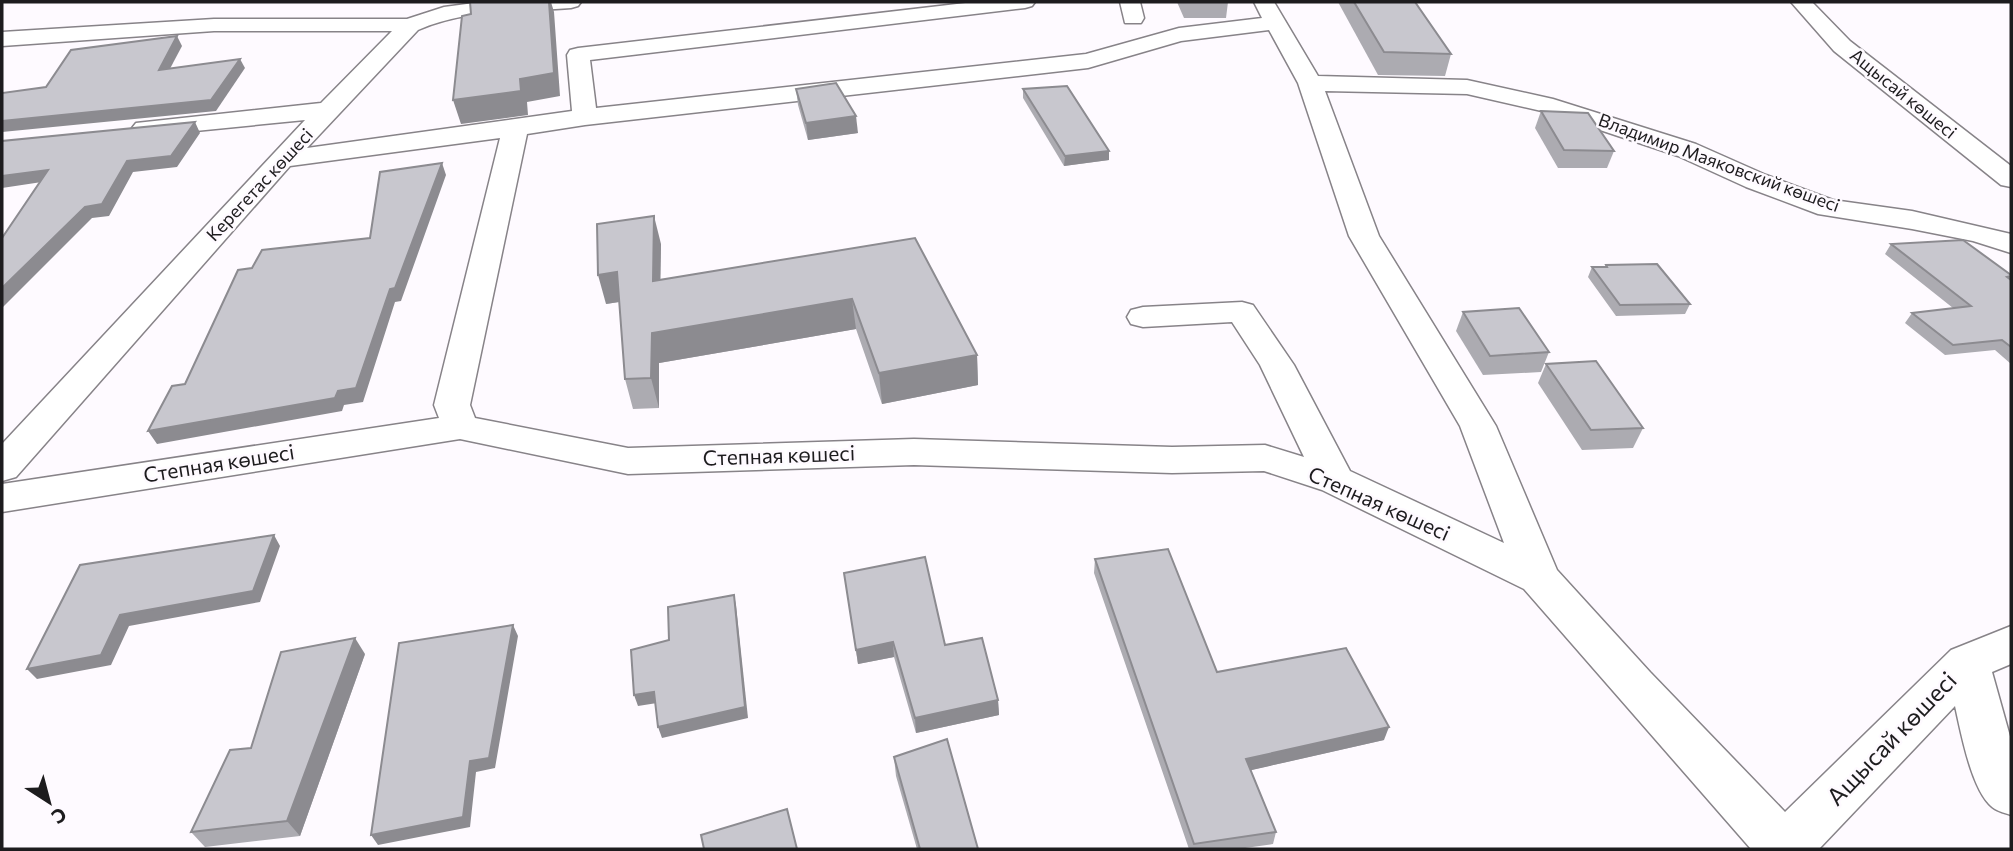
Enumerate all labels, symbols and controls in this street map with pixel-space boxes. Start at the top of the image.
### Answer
street label: Ащысай көшесі [1846,44,1961,143]
street label: Владимир Маяковский көшесі [1596,108,1843,216]
street label: Керегетас көшесі [201,123,317,245]
street label: Степная көшесі [142,438,296,487]
street label: Степная көшесі [702,439,856,470]
street label: Степная көшесі [1305,460,1454,545]
street label: Ащысай көшесі [1820,665,1962,811]
north arrow [14,767,84,837]
text: С [47,803,71,829]

